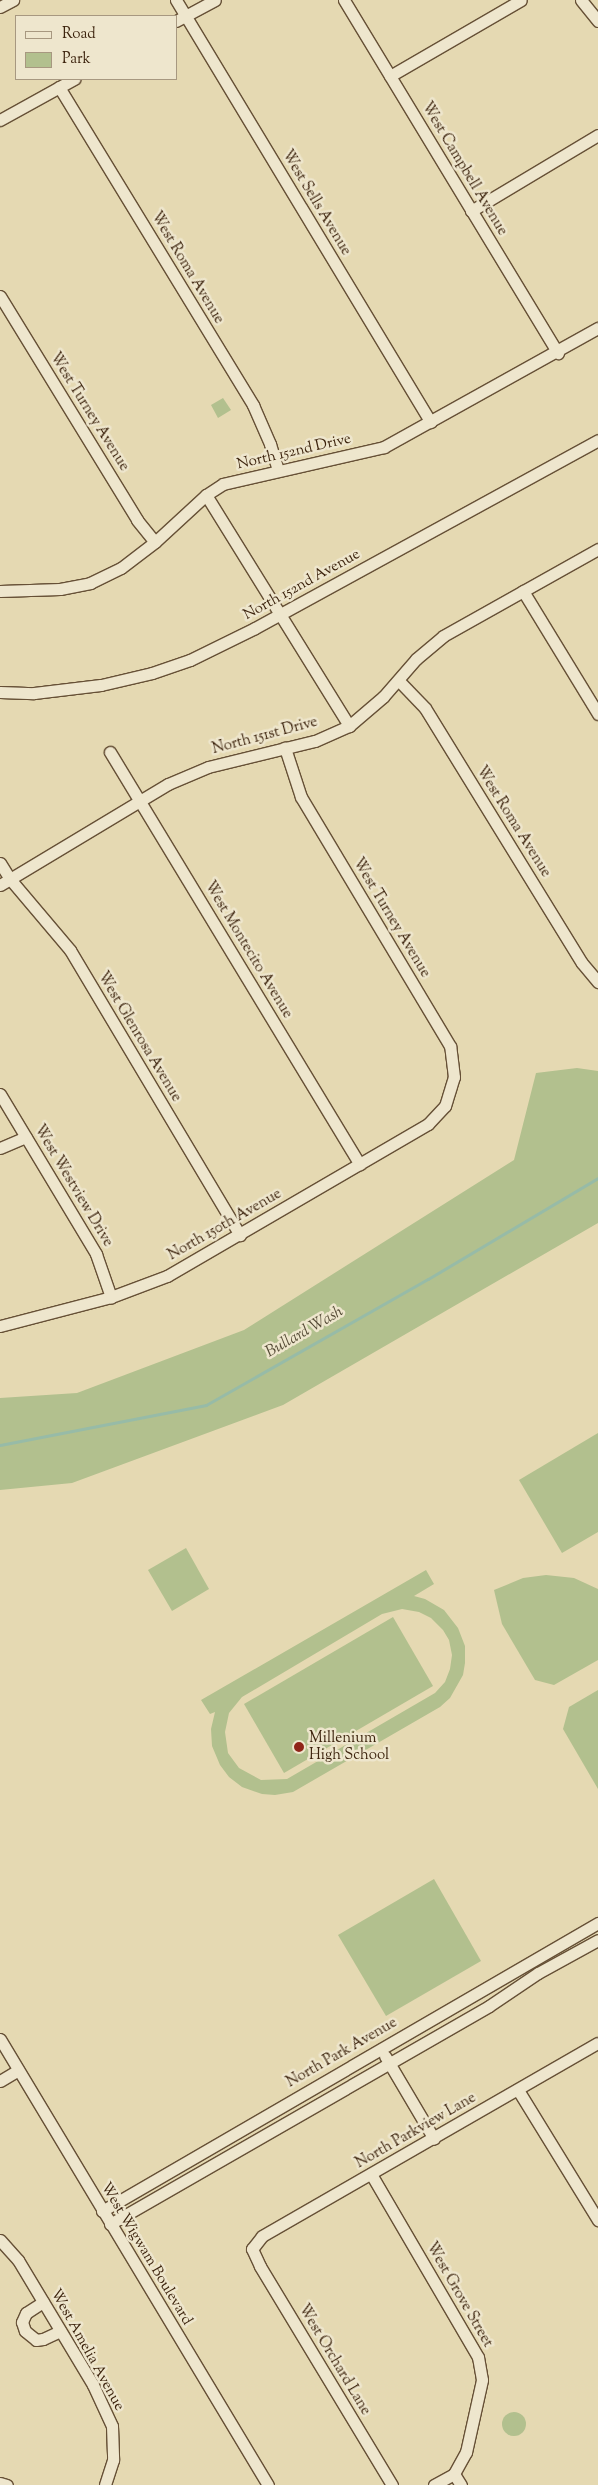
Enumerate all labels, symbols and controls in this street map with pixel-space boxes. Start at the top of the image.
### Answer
legend [15,15,178,80]
text: Road [62,24,96,45]
text: Park [62,49,91,70]
street label: West Campbell Avenue [417,99,511,239]
street label: West Sells Avenue [277,147,355,259]
street label: West Roma Avenue [146,209,228,327]
street label: West Turney Avenue [45,349,133,475]
street label: North 152nd Drive [235,430,353,474]
street label: North 152nd Avenue [241,546,363,624]
street label: North 151st Drive [210,713,320,759]
street label: West Roma Avenue [472,763,554,881]
street label: West Turney Avenue [348,855,434,981]
street label: West Montecito Avenue [200,878,296,1022]
street label: West Glenrosa Avenue [93,969,185,1105]
street label: West Westview Drive [30,1122,116,1250]
street label: North 150th Avenue [165,1185,285,1265]
water label: Bullard Wash [263,1303,347,1363]
place label: Millenium High School [309,1729,389,1764]
marker: Millenium High School [293,1741,305,1753]
street label: North Park Avenue [283,2014,401,2092]
street label: North Parkview Lane [353,2089,479,2173]
street label: West Wigwam Boulevard [96,2179,196,2329]
street label: West Grove Street [422,2239,496,2351]
street label: West Amelia Avenue [46,2286,128,2414]
street label: West Orchard Lane [294,2301,374,2419]

